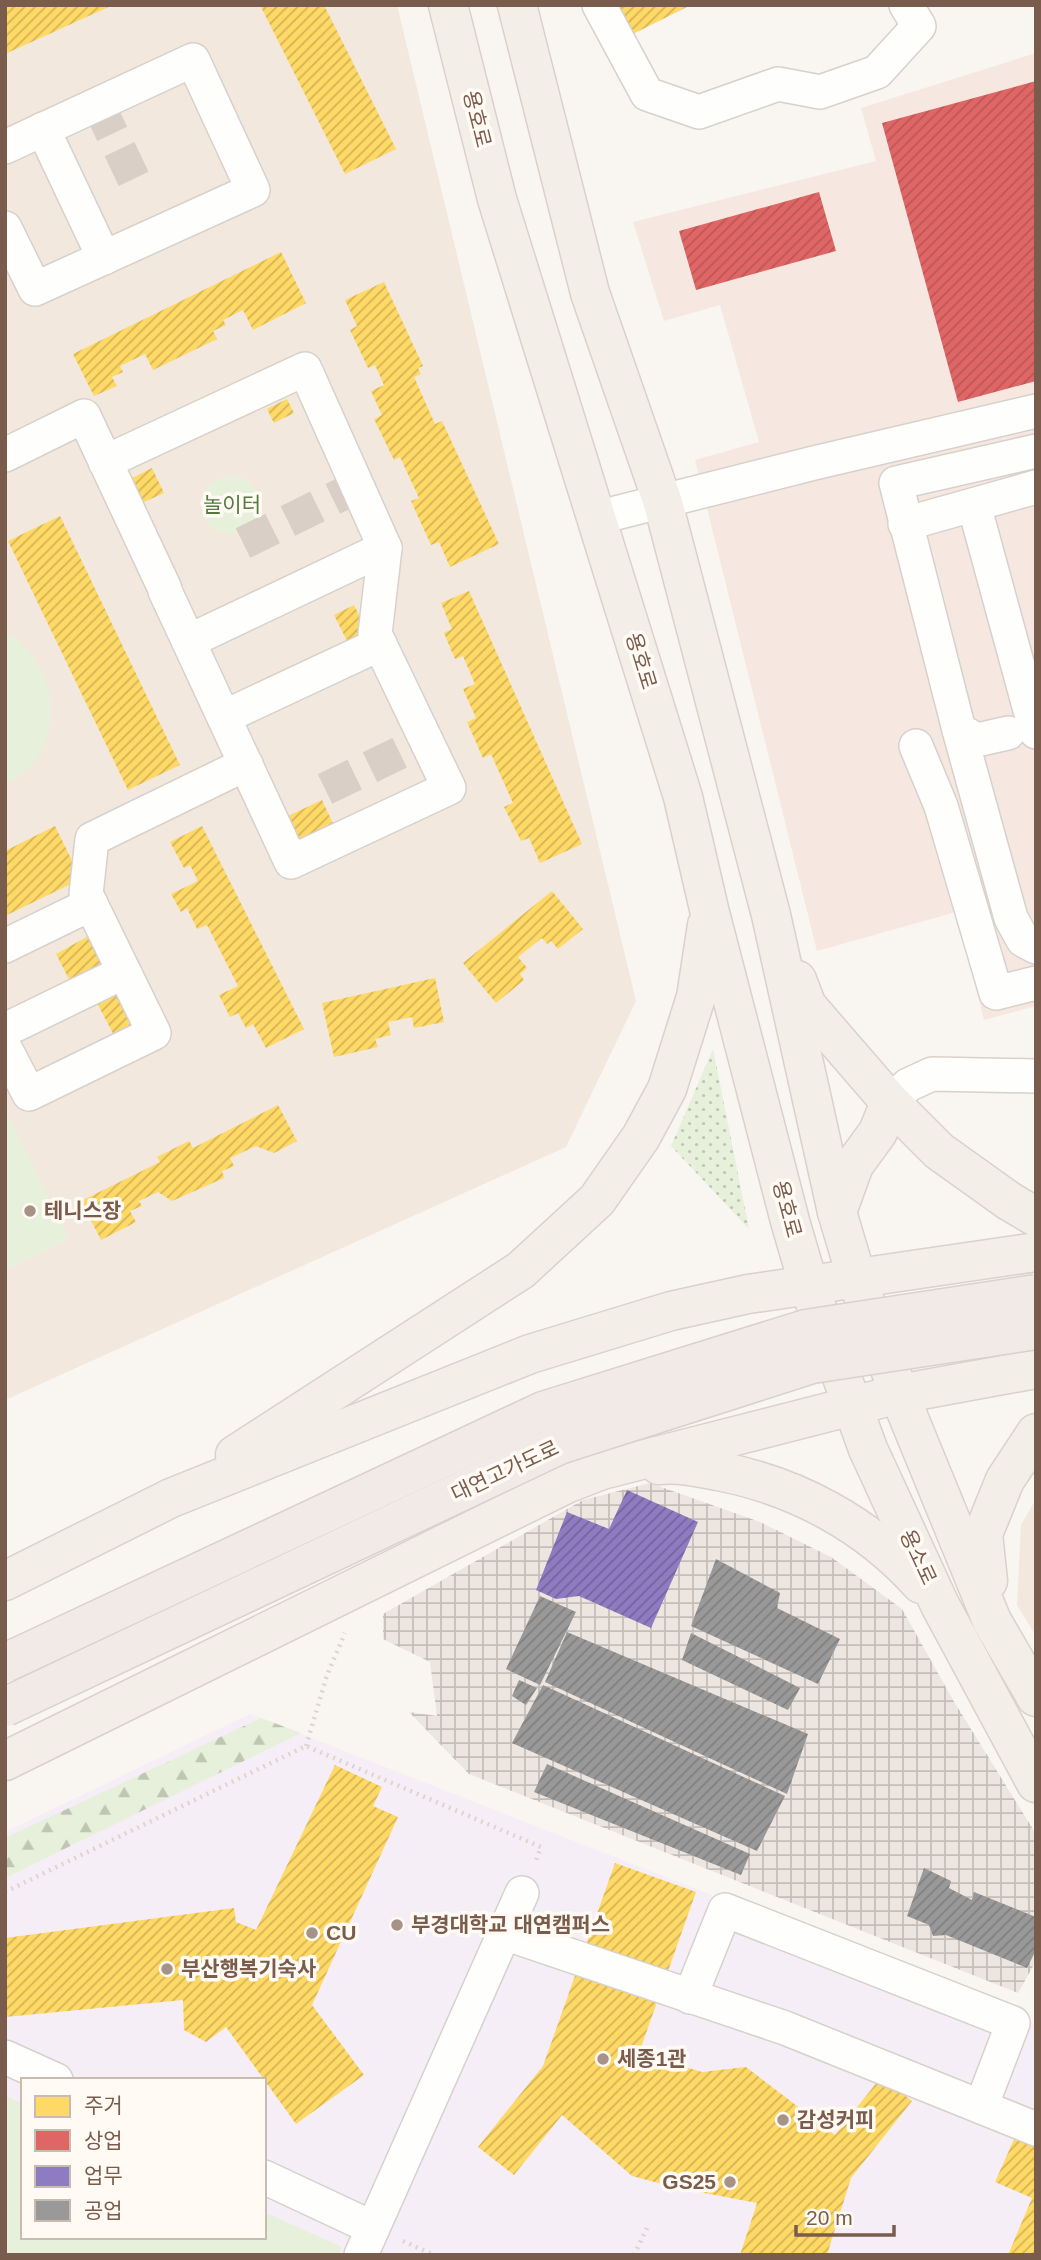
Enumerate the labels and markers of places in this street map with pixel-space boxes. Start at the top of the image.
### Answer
place label: 테니스장 [44,1199,121,1222]
marker: 테니스장 [22,1203,38,1219]
place label: 부경대학교 대연캠퍼스 [411,1913,610,1936]
marker: 부경대학교 대연캠퍼스 [389,1917,405,1933]
place label: CU [326,1921,356,1944]
marker: CU [304,1925,320,1941]
place label: 부산행복기숙사 [181,1957,316,1980]
marker: 부산행복기숙사 [159,1961,175,1977]
place label: 세종1관 [617,2047,687,2070]
marker: 세종1관 [595,2051,611,2067]
place label: 감성커피 [797,2108,874,2131]
marker: 감성커피 [775,2112,791,2128]
place label: GS25 [662,2170,716,2193]
marker: GS25 [722,2174,738,2190]

